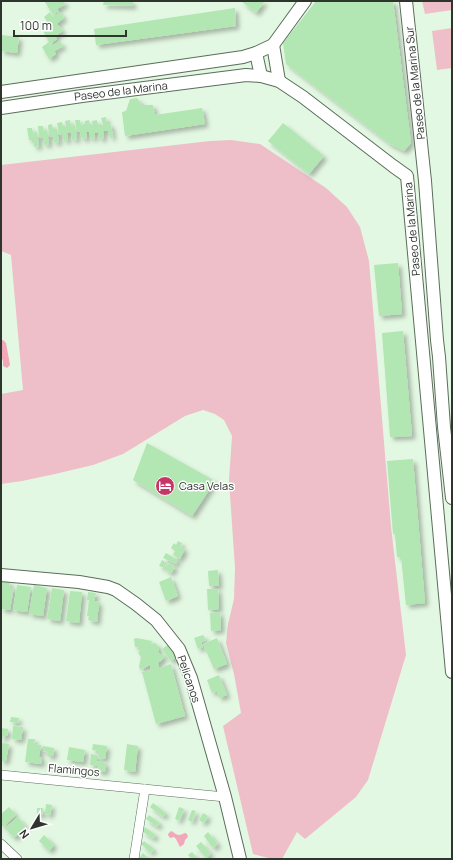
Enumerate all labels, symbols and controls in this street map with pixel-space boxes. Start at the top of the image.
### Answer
scale bar [14,12,126,38]
text: 100 m [20,17,52,34]
street label: Paseo de la Marina Sur [401,26,428,140]
street label: Paseo de la Marina [73,77,168,104]
street label: Paseo de la Marina [400,182,423,277]
hotel icon: Casa Velas [154,475,176,497]
place label: Casa Velas [179,478,234,493]
street label: Pelicanos [174,653,205,705]
street label: Flamingos [48,760,101,779]
north arrow [12,808,52,848]
text: N [15,827,32,842]

